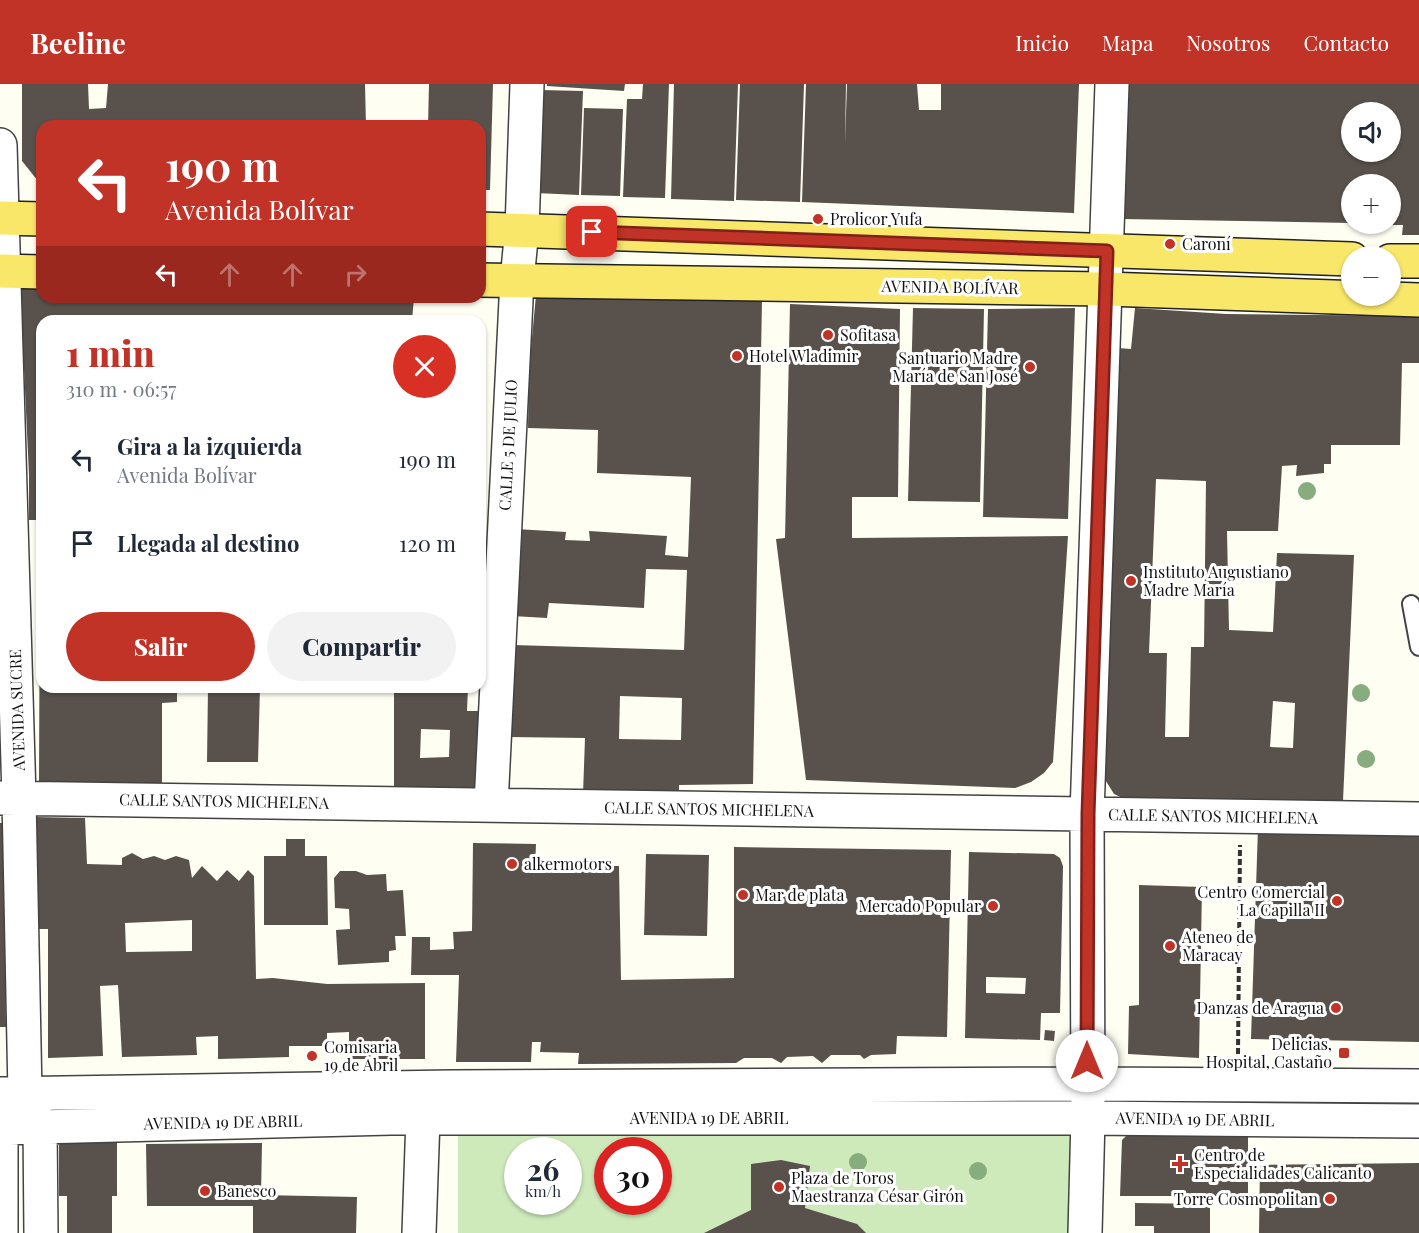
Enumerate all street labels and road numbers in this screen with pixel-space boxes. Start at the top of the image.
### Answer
street label: AVENIDA BOLÍVAR [880,275,1019,298]
street label: CALLE 5 DE JULIO [494,379,521,511]
street label: AVENIDA SUCRE [4,649,29,772]
street label: CALLE SANTOS MICHELENA [119,788,330,813]
street label: CALLE SANTOS MICHELENA [604,796,815,821]
street label: CALLE SANTOS MICHELENA [1108,803,1319,828]
street label: AVENIDA 19 DE ABRIL [629,1107,788,1128]
street label: AVENIDA 19 DE ABRIL [1115,1107,1274,1130]
street label: AVENIDA 19 DE ABRIL [143,1110,302,1133]

